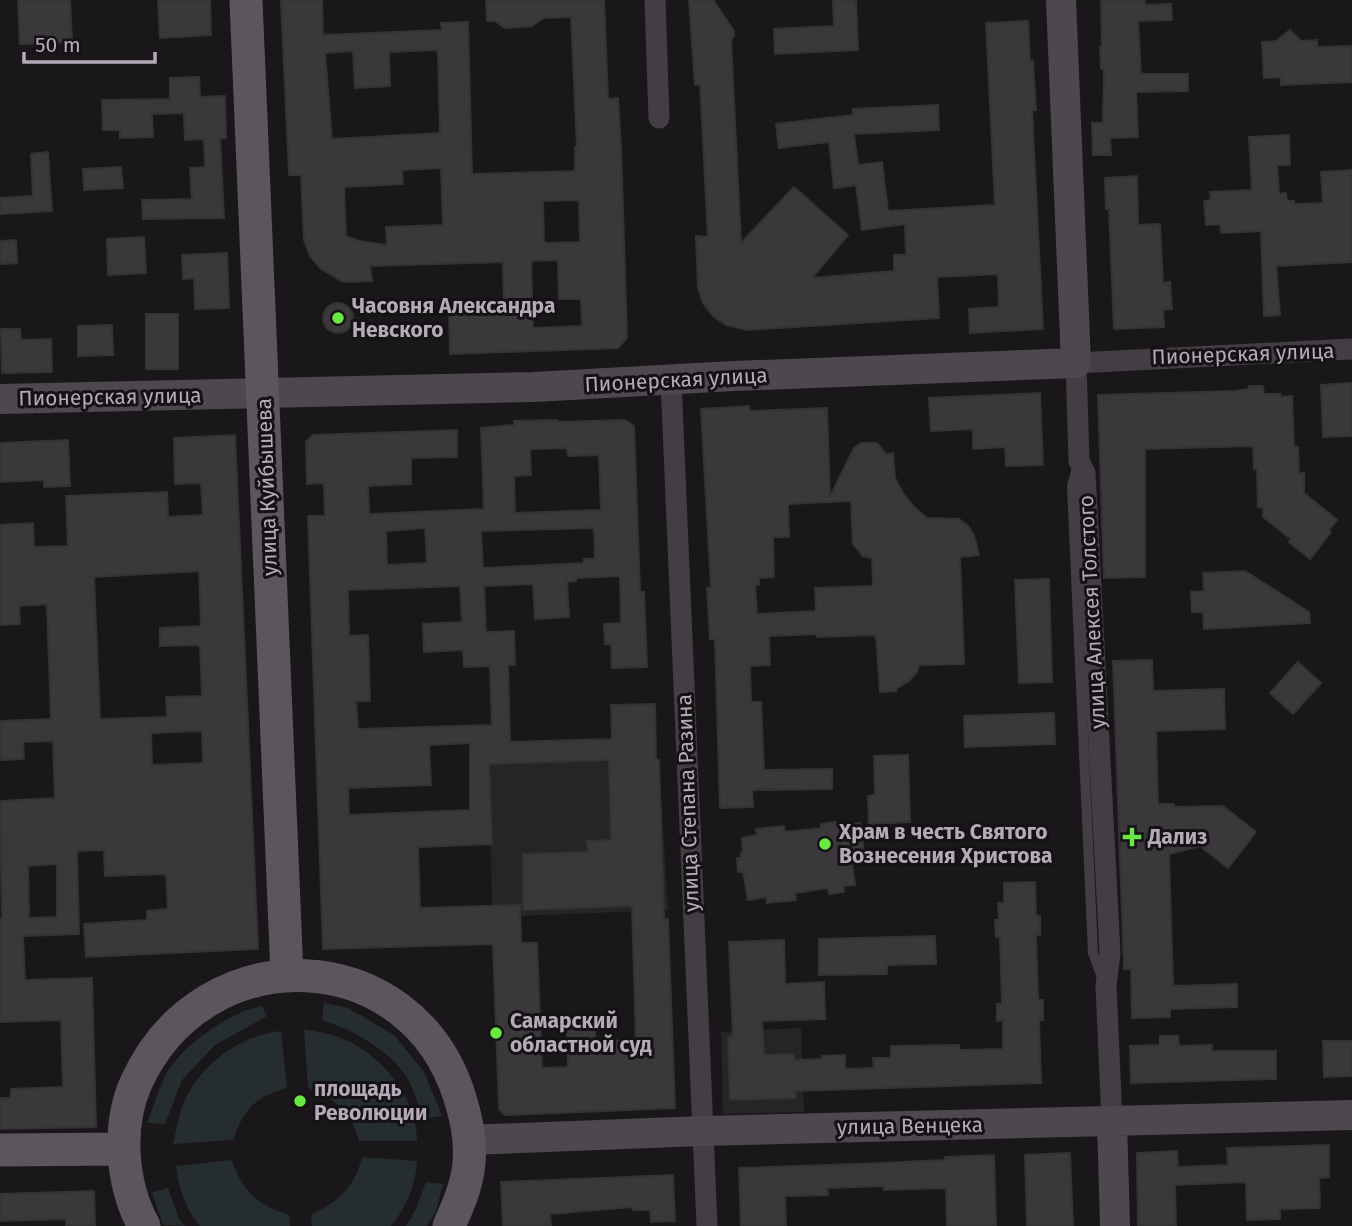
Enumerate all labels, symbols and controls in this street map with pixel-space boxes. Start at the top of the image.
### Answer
scale bar [24,21,156,65]
text: 50 m [35,32,81,58]
place label: Часовня Александра Невского [352,293,555,343]
marker: Часовня Александра Невского [330,310,346,326]
street label: Пионерская улица [1151,338,1335,370]
street label: Пионерская улица [584,362,768,398]
street label: Пионерская улица [18,382,202,412]
street label: улица Куйбышева [251,398,283,576]
street label: улица Алексея Толстого [1073,494,1111,730]
street label: улица Степана Разина [671,694,705,912]
place label: Храм в честь Святого Вознесения Христова [838,819,1053,869]
place label: Дализ [1147,824,1208,850]
marker: Дализ [1122,827,1142,847]
marker: Храм в честь Святого Вознесения Христова [817,836,833,852]
place label: Самарский областной суд [510,1008,652,1058]
marker: Самарский областной суд [488,1025,504,1041]
place label: площадь Революции [314,1076,427,1126]
marker: площадь Революции [292,1093,308,1109]
street label: улица Венцека [837,1112,983,1140]

